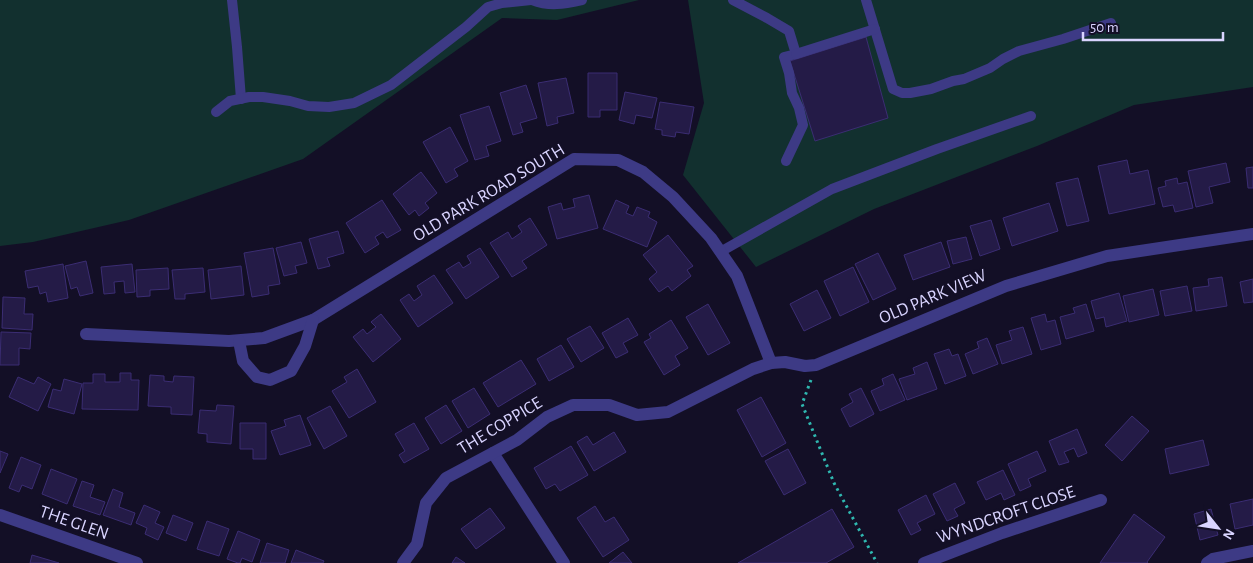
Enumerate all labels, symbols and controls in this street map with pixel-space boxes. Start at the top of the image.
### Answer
scale bar [1083,10,1223,42]
text: 50 m [1090,20,1119,35]
street label: OLD PARK ROAD SOUTH [410,141,568,245]
street label: OLD PARK VIEW [877,266,989,328]
street label: THE COPPICE [455,394,546,458]
street label: WYNDCROFT CLOSE [935,483,1078,547]
street label: THE GLEN [37,503,111,543]
north arrow [1193,503,1243,553]
text: N [1220,526,1237,542]

